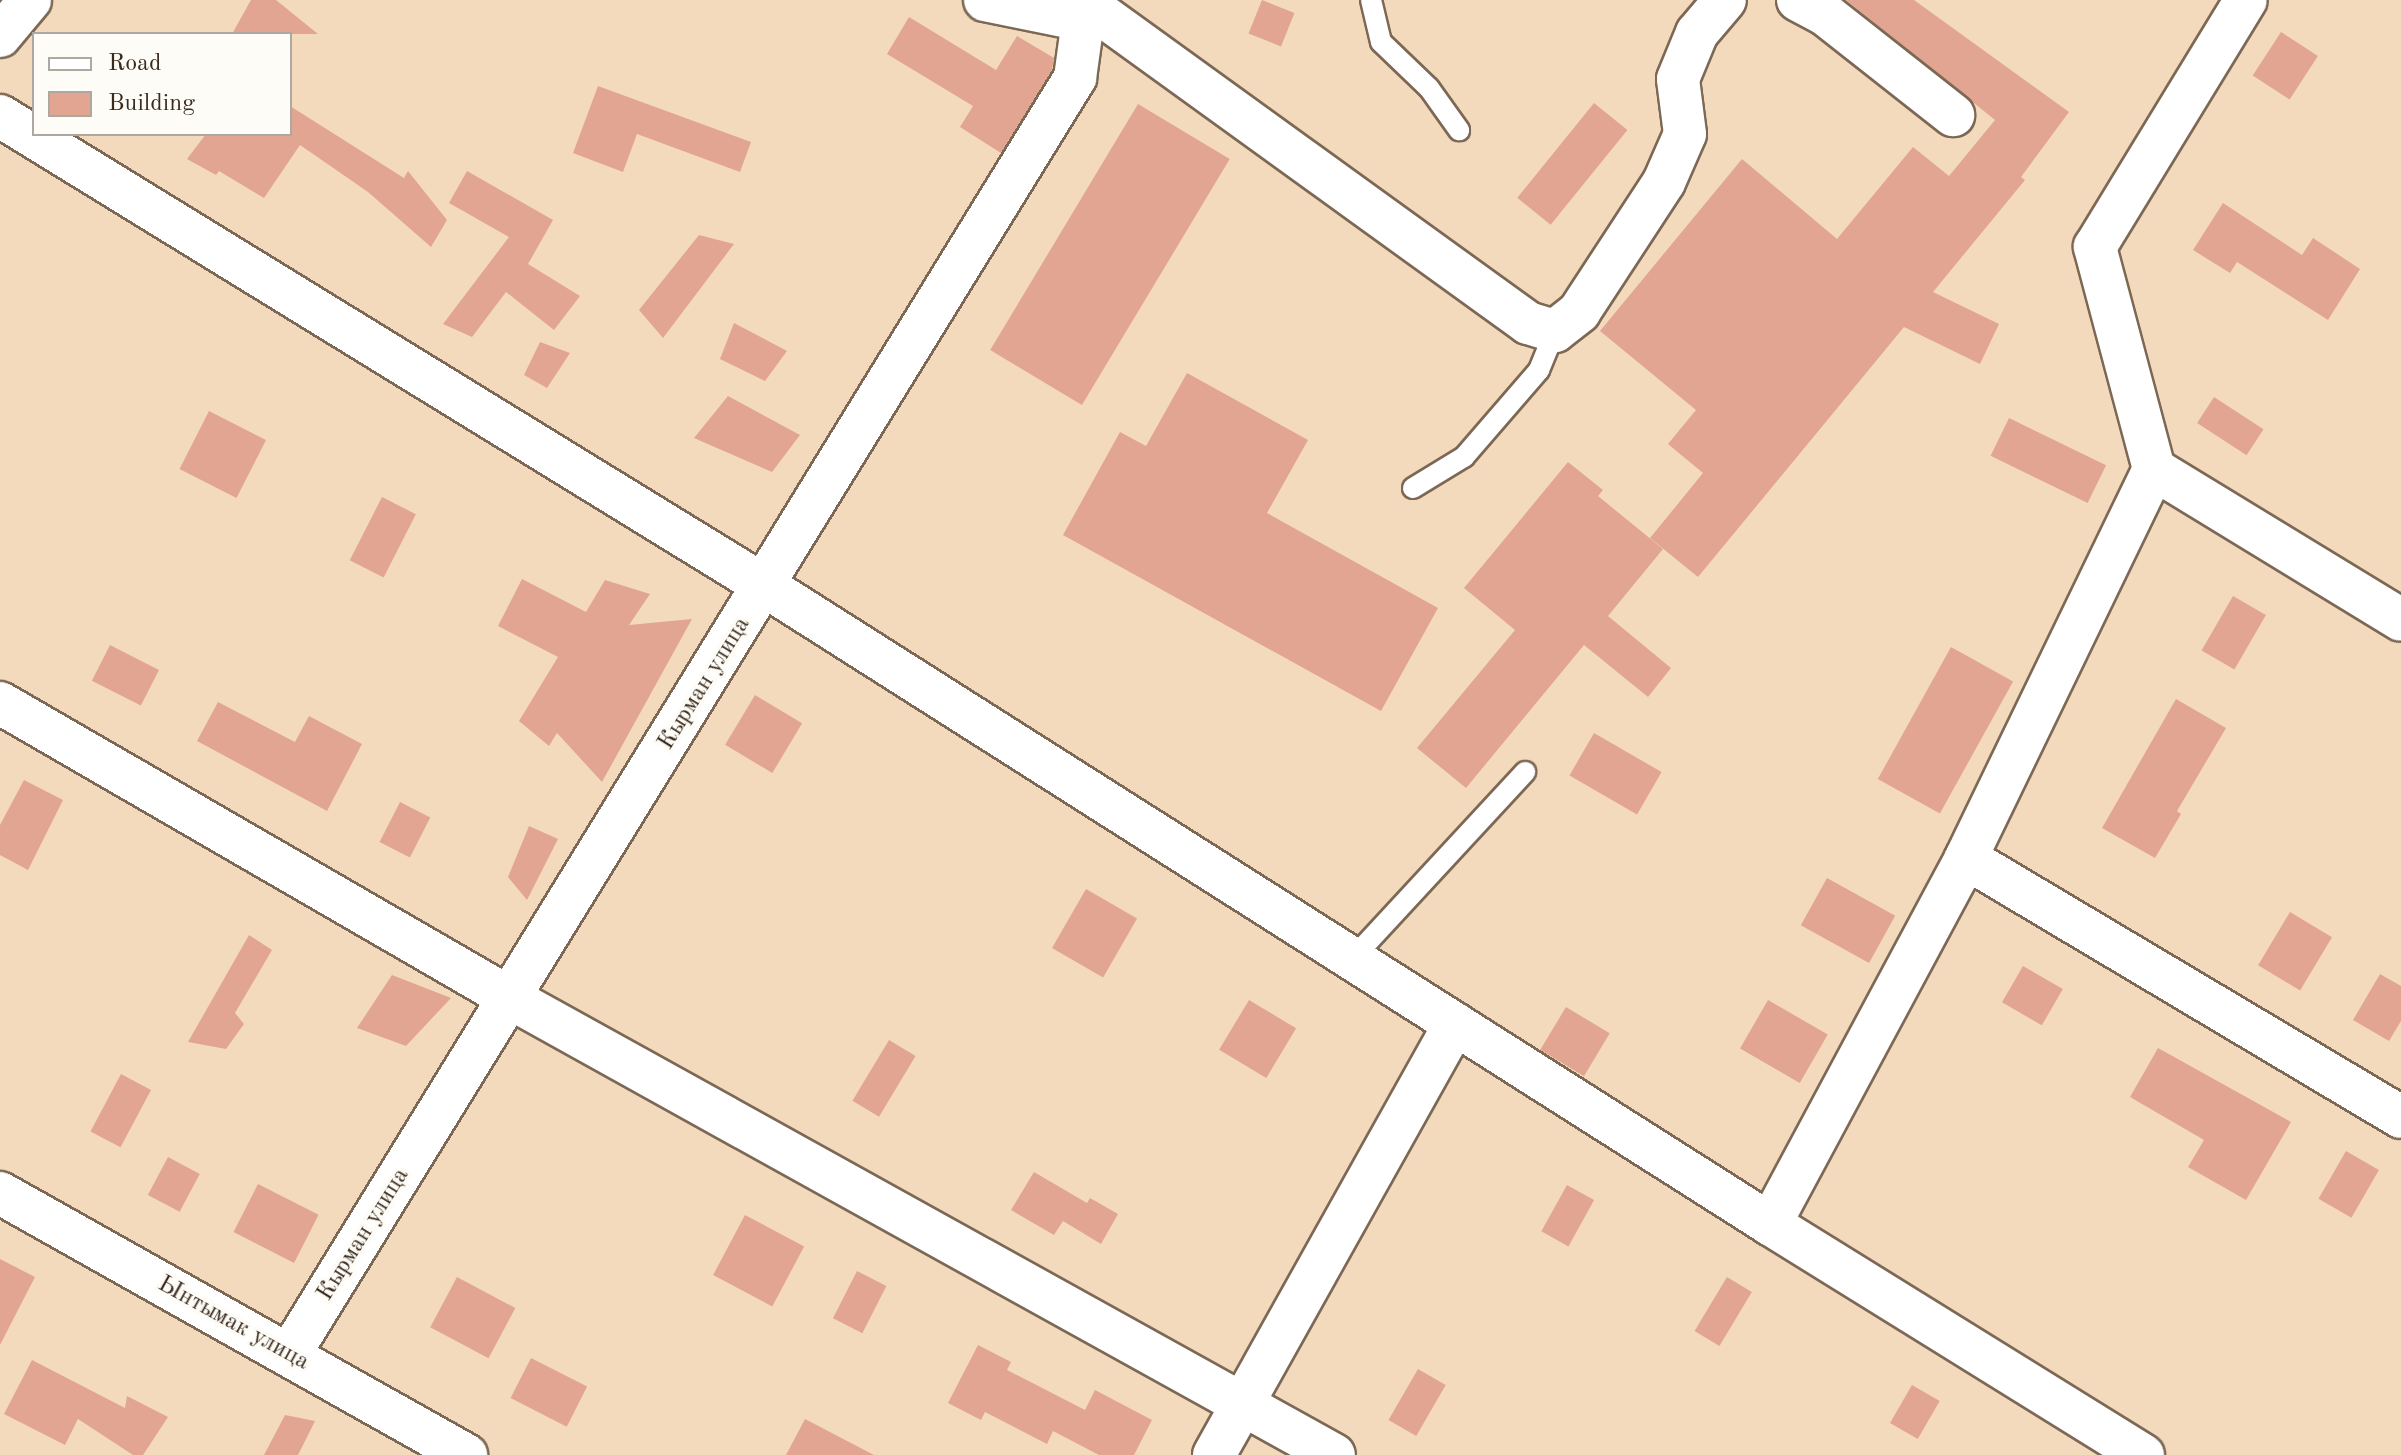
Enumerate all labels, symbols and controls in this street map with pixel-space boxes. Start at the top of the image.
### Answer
legend [32,32,292,136]
text: Road [108,52,161,76]
text: Building [108,92,195,116]
street label: Кырман улица [653,612,757,756]
street label: Кырман улица [312,1163,416,1307]
street label: Ынтымак улица [152,1270,314,1378]

